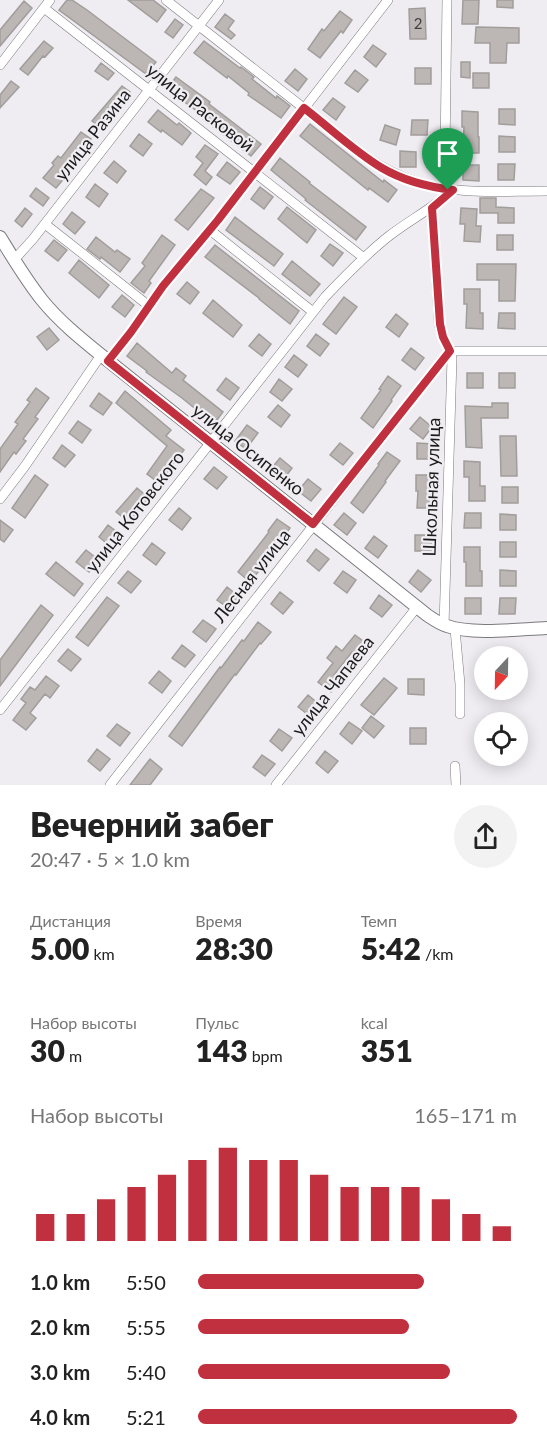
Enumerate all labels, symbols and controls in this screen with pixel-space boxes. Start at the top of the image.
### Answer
house number: 2 [414,14,422,32]
street label: улица Расковой [142,58,259,156]
street label: улица Разина [49,84,135,185]
pin [422,128,473,190]
icon: arrive [431,137,464,170]
street label: улица Осипенко [188,399,309,500]
street label: Школьная улица [418,417,444,557]
street label: улица Котовского [80,446,188,576]
street label: Лесная улица [207,524,295,627]
street label: улица Чапаева [286,631,378,740]
north arrow [474,646,528,700]
map controls [474,646,528,766]
button: locate [474,712,528,766]
text: Вечерний забег [30,804,273,844]
button: share [454,805,517,868]
text: 20:47 · 5 × 1.0 km [30,847,190,871]
text: Дистанция [30,911,111,930]
text: Время [195,911,242,930]
text: Темп [361,911,397,930]
text: 5.00 [30,930,89,966]
text: 28:30 [195,930,273,966]
text: 5:42 [361,930,421,966]
text: km [89,944,115,963]
text: /km [421,944,453,963]
text: Набор высоты [30,1013,137,1032]
text: Пульс [195,1013,239,1032]
text: kcal [361,1013,388,1032]
text: 30 [30,1032,65,1068]
text: 143 [195,1032,248,1068]
text: 351 [361,1032,413,1068]
text: m [65,1046,82,1065]
text: bpm [248,1046,283,1065]
text: Набор высоты [30,1103,163,1127]
text: 165–171 m [414,1103,517,1127]
text: 1.0 km [30,1270,90,1294]
text: 5:50 [126,1270,166,1294]
text: 2.0 km [30,1315,90,1339]
text: 5:55 [126,1315,166,1339]
text: 3.0 km [30,1360,90,1384]
text: 5:40 [126,1360,166,1384]
text: 4.0 km [30,1405,90,1429]
text: 5:21 [126,1405,166,1429]

